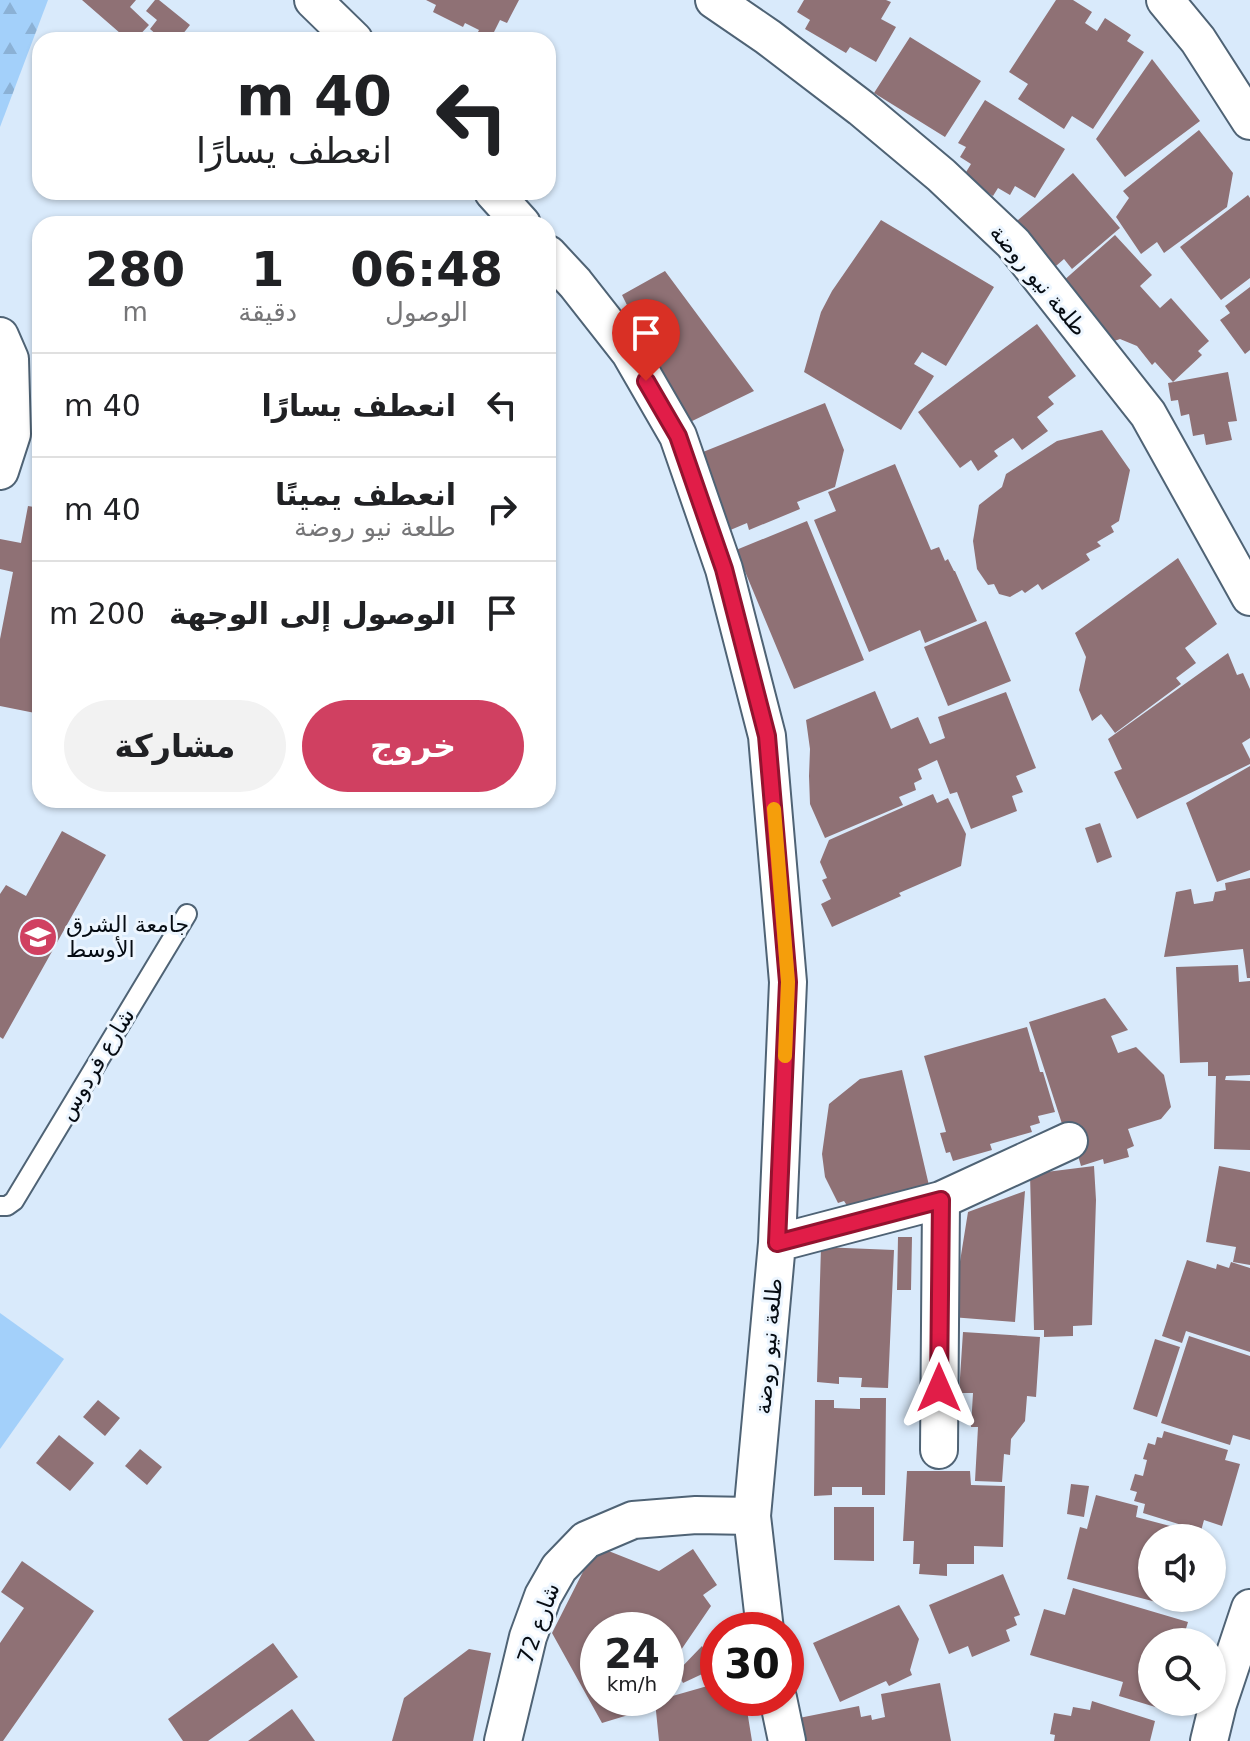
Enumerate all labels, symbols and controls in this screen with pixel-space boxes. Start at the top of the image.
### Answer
text: 40 m [236,63,392,128]
icon: left [420,64,524,168]
text: انعطف يسارًا [196,130,392,171]
street label: طلعة نيو روضة [985,220,1092,341]
text: 280 [85,241,185,297]
text: 1 [251,241,284,297]
text: 06:48 [350,241,503,297]
text: m [122,297,148,327]
text: دقيقة [238,297,297,327]
text: الوصول [385,297,468,327]
pin [612,299,680,381]
icon: arrive [624,311,668,355]
icon: left [480,383,524,427]
text: 40 m [64,388,141,423]
text: انعطف يسارًا [262,388,456,423]
text: انعطف يمينًا [275,477,456,512]
icon: right [480,487,524,531]
text: 40 m [64,492,141,527]
text: طلعة نيو روضة [294,512,456,542]
icon: arrive [480,591,524,635]
text: 200 m [49,596,145,631]
text: الوصول إلى الوجهة [169,596,456,631]
button: مشاركة [64,700,286,792]
button: خروج [302,700,524,792]
place label: جامعة الشرق الأوسط [66,912,189,962]
school or university icon: جامعة الشرق الأوسط [17,916,59,958]
street label: شارع فردوس [53,1004,140,1125]
street label: طلعة نيو روضة [750,1277,787,1415]
position arrow [897,1346,981,1430]
map controls [1138,1524,1226,1716]
button: sound [1138,1524,1226,1612]
street label: شارع 72 [512,1579,565,1667]
speed limit sign: 30 [700,1612,804,1716]
button: search [1138,1628,1226,1716]
text: 24 [604,1631,660,1677]
text: km/h [607,1672,657,1696]

